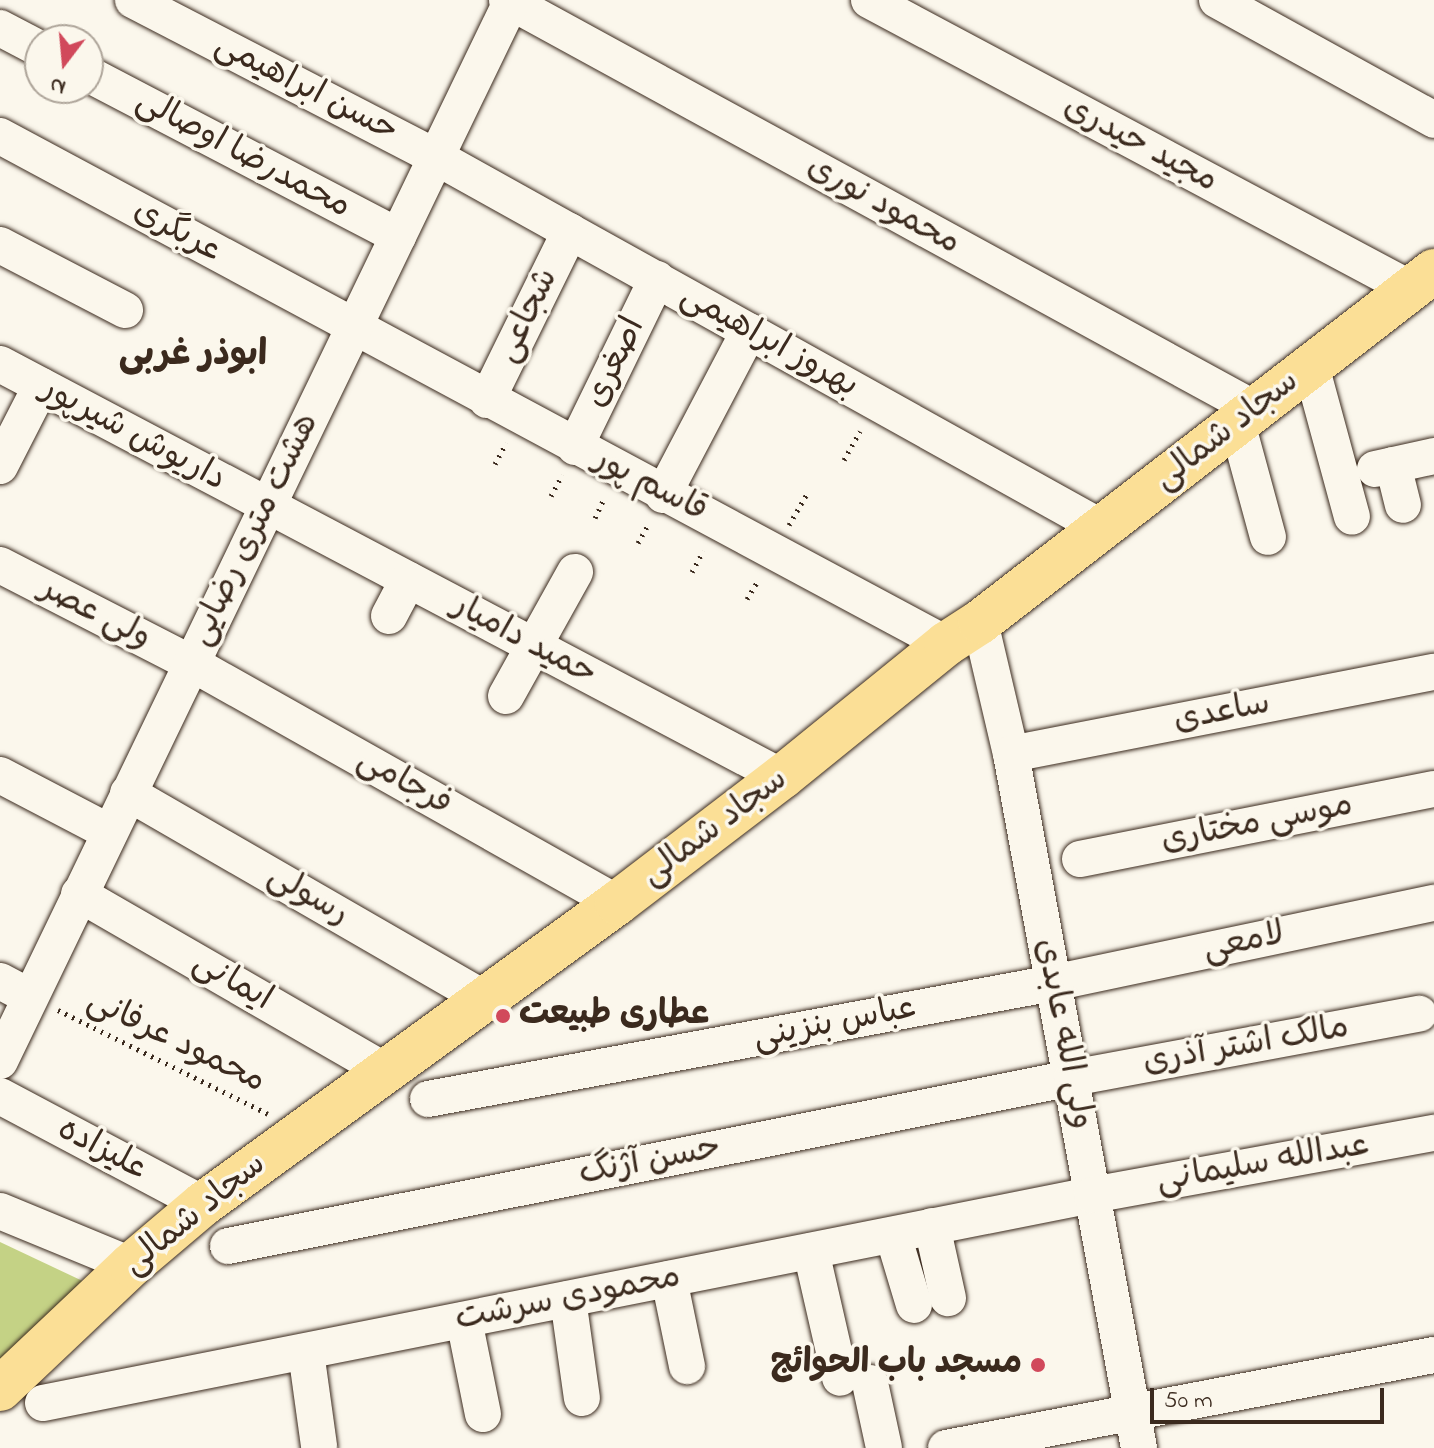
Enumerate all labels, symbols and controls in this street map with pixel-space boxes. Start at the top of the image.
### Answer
north arrow [24,24,104,104]
street label: حسن ابراهیمی [208,25,404,153]
text: N [46,68,69,103]
street label: محمدرضا اوصالی [129,81,357,229]
street label: مجید حیدری [1056,87,1224,203]
street label: محمود نوری [799,147,967,265]
street label: عربگری [126,191,228,273]
street label: شجاعی [488,262,568,370]
street label: بهروز ابراهیمی [673,276,865,408]
street label: اصغری [577,311,655,415]
district label: ابوذر غربی [119,334,267,378]
street label: سجاد شمالی [1146,362,1308,500]
street label: داریوش شیرپور [34,369,232,501]
street label: هشت متری رضایی [181,407,329,653]
street label: قاسم پور [586,440,714,532]
street label: ولی عصر [32,569,158,659]
street label: حمید دامیار [445,586,603,696]
street label: ساعدی [1170,684,1274,742]
street label: فرجامی [349,740,459,826]
street label: سجاد شمالی [634,760,796,896]
street label: موسی مختاری [1158,785,1356,863]
street label: رسولی [260,856,356,936]
street label: لامعی [1200,915,1288,971]
street label: ولی الله عابدی [1025,935,1101,1133]
street label: ایمانی [185,943,279,1021]
street label: محمود عرفانی [80,981,272,1103]
street label: عباس بنزینی [750,988,920,1060]
place label: عطاری طبیعت [519,996,710,1036]
marker: عطاری طبیعت [494,1007,512,1025]
street label: مالک اشتر آذری [1140,1008,1352,1084]
street label: علیزاده [50,1110,154,1190]
street label: عبدالله سلیمانی [1154,1125,1372,1203]
street label: حسن آژنگ [576,1128,724,1196]
street label: سجاد شمالی [115,1145,275,1285]
street label: محمودی سرشت [452,1257,684,1341]
place label: مسجد باب الحوائج [770,1345,1022,1385]
marker: مسجد باب الحوائج [1029,1356,1047,1374]
scale bar [1154,1372,1388,1422]
text: 50 m [1164,1384,1213,1419]

